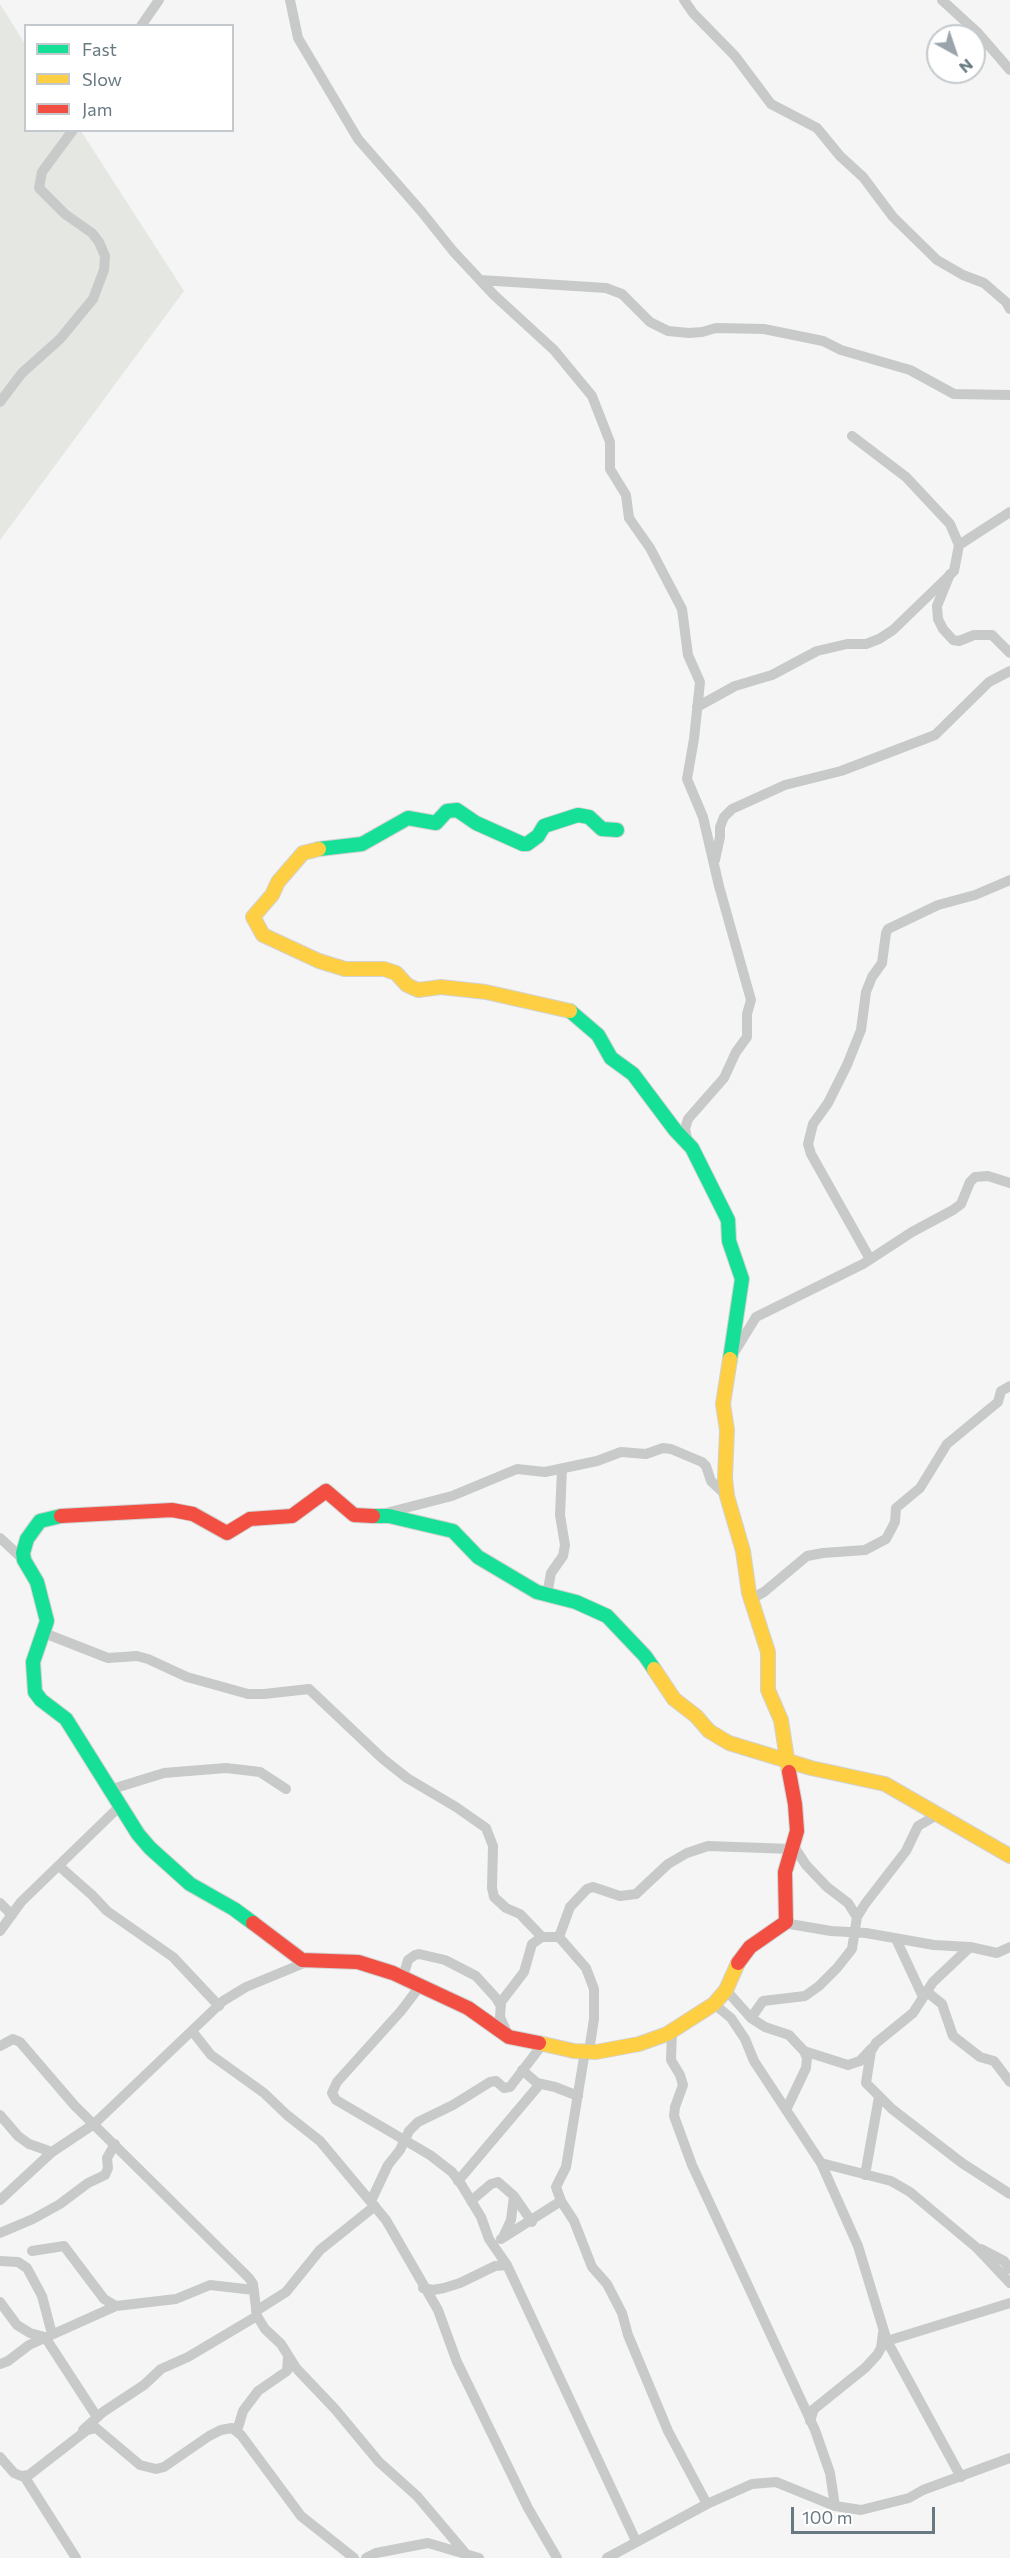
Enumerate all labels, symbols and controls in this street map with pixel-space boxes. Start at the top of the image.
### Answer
legend [24,24,234,132]
north arrow [926,24,986,84]
text: Fast [82,38,117,60]
text: N [956,56,977,78]
text: Slow [82,68,122,90]
text: Jam [82,98,112,120]
scale bar [794,2495,938,2533]
text: 100 m [802,2506,852,2528]

